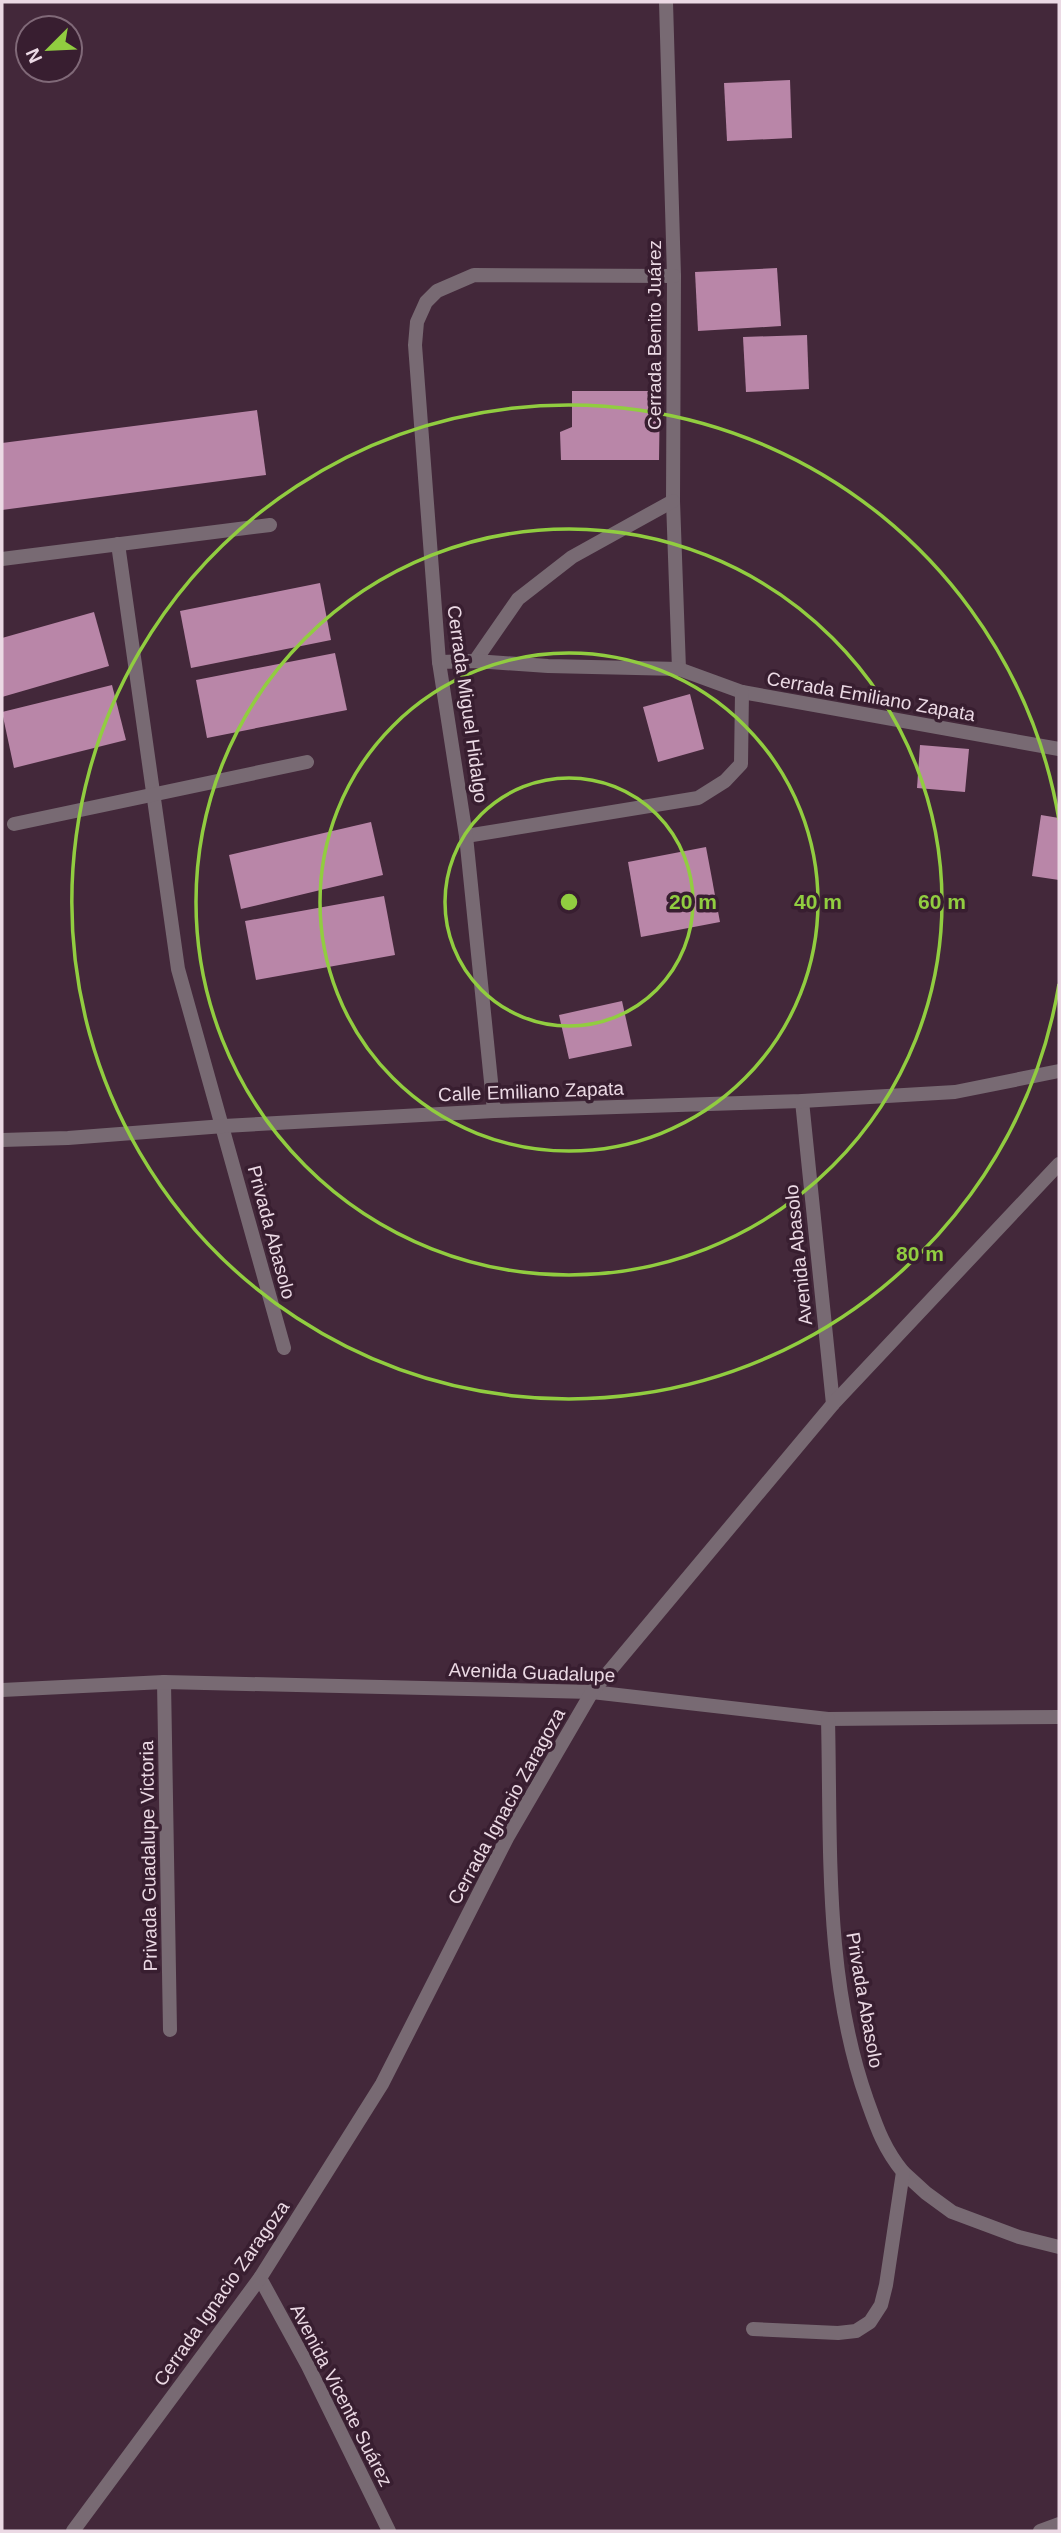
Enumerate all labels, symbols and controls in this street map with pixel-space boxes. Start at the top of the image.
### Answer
north arrow [14,14,84,84]
text: N [22,45,46,66]
street label: Cerrada Benito Juárez [644,240,665,430]
street label: Cerrada Miguel Hidalgo [443,604,492,804]
street label: Cerrada Emiliano Zapata [765,668,977,725]
centre of rings [557,890,581,914]
text: 20 m [669,890,717,913]
text: 40 m [794,890,842,913]
text: 60 m [918,890,966,913]
street label: Calle Emiliano Zapata [438,1078,625,1105]
street label: Privada Abasolo [244,1163,299,1301]
street label: Avenida Abasolo [781,1184,816,1326]
text: 80 m [896,1242,944,1265]
street label: Avenida Guadalupe [448,1659,616,1686]
street label: Cerrada Ignacio Zaragoza [444,1704,569,1908]
street label: Privada Guadalupe Victoria [136,1740,161,1972]
street label: Privada Abasolo [842,1931,887,2070]
street label: Cerrada Ignacio Zaragoza [149,2197,294,2390]
street label: Avenida Vicente Suárez [286,2300,397,2490]

